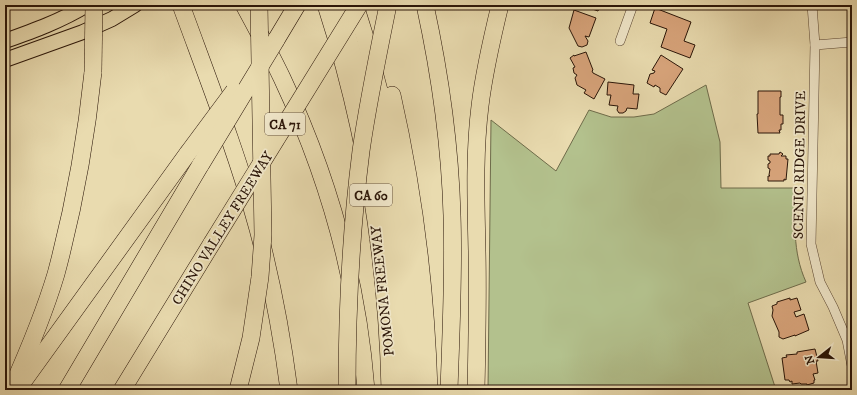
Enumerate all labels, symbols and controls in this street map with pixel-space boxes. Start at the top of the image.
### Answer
street label: SCENIC RIDGE DRIVE [790,91,810,239]
road number: CA 71 [265,113,305,135]
street label: CHINO VALLEY FREEWAY [168,148,278,309]
road number: CA 60 [350,184,392,206]
street label: POMONA FREEWAY [367,225,399,357]
north arrow [799,337,839,377]
text: N [802,353,818,366]

